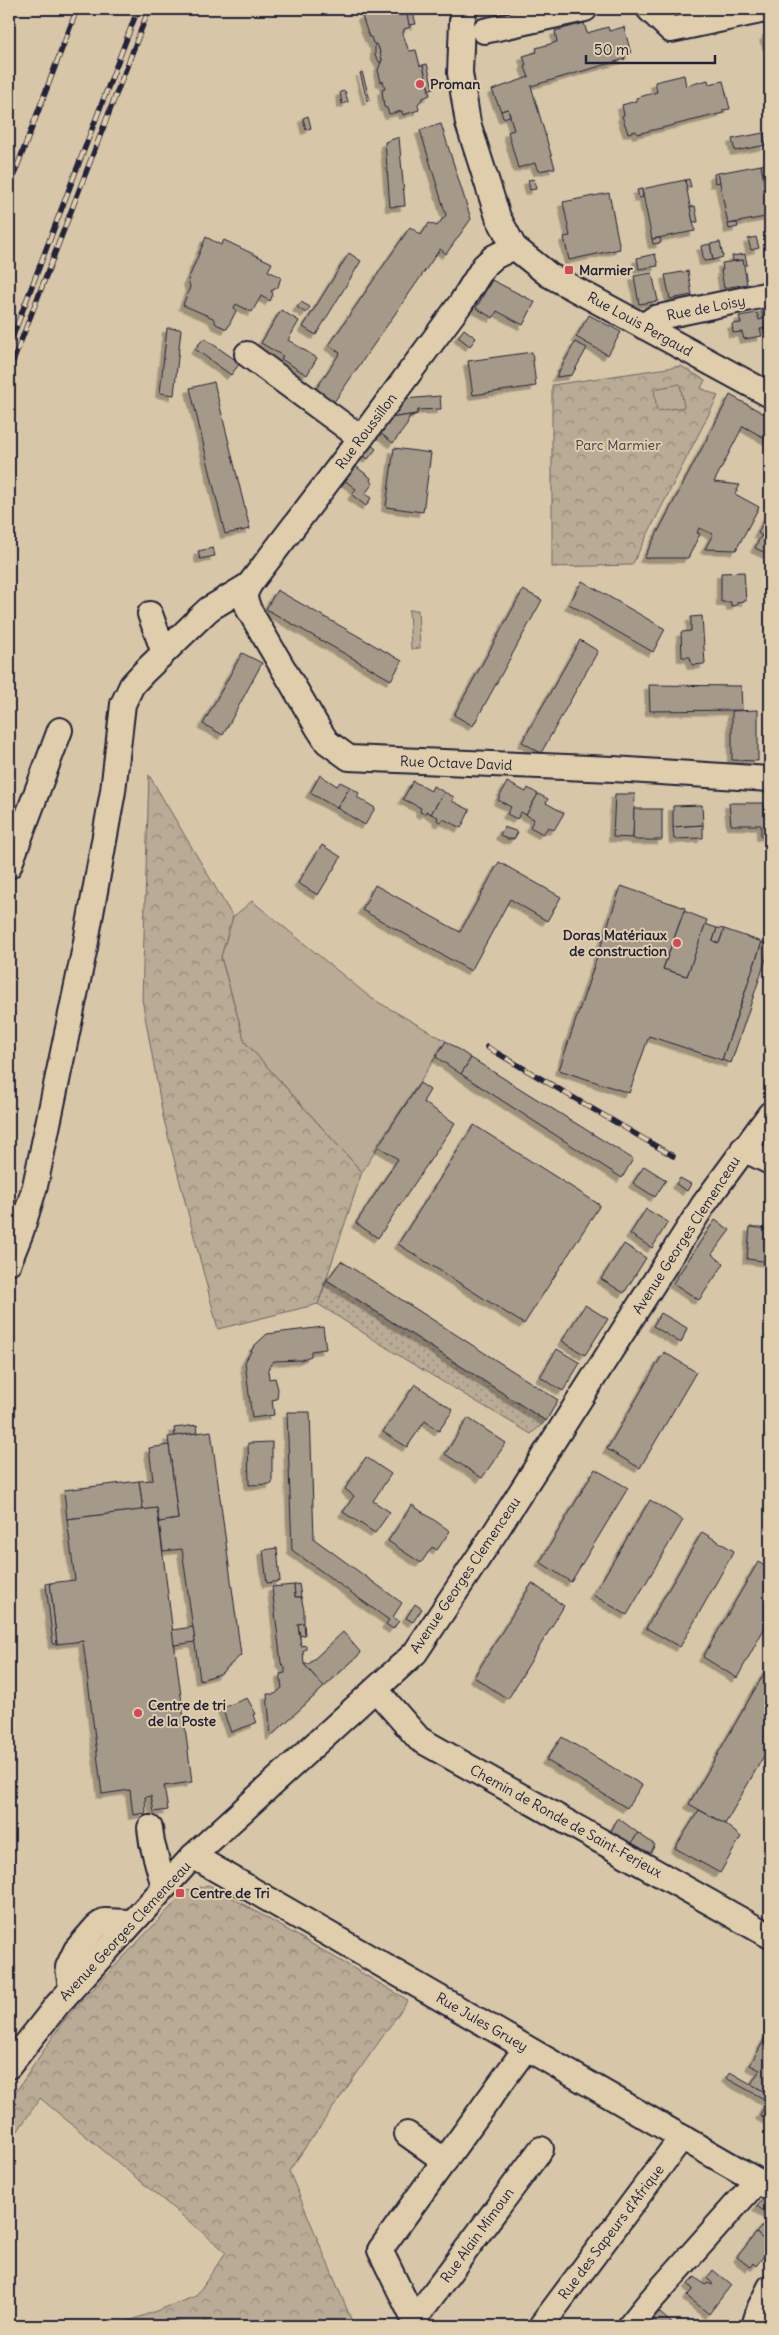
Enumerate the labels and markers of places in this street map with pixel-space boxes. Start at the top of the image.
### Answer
place label: Proman [430,75,480,93]
marker: Proman [414,78,426,90]
place label: Marmier [579,261,633,279]
marker: Marmier [563,264,575,276]
place label: Doras Matériaux de construction [563,926,667,960]
marker: Doras Matériaux de construction [671,937,683,949]
place label: Centre de tri de la Poste [148,1696,226,1730]
marker: Centre de tri de la Poste [132,1707,144,1719]
place label: Centre de Tri [190,1884,270,1902]
marker: Centre de Tri [174,1887,186,1899]

